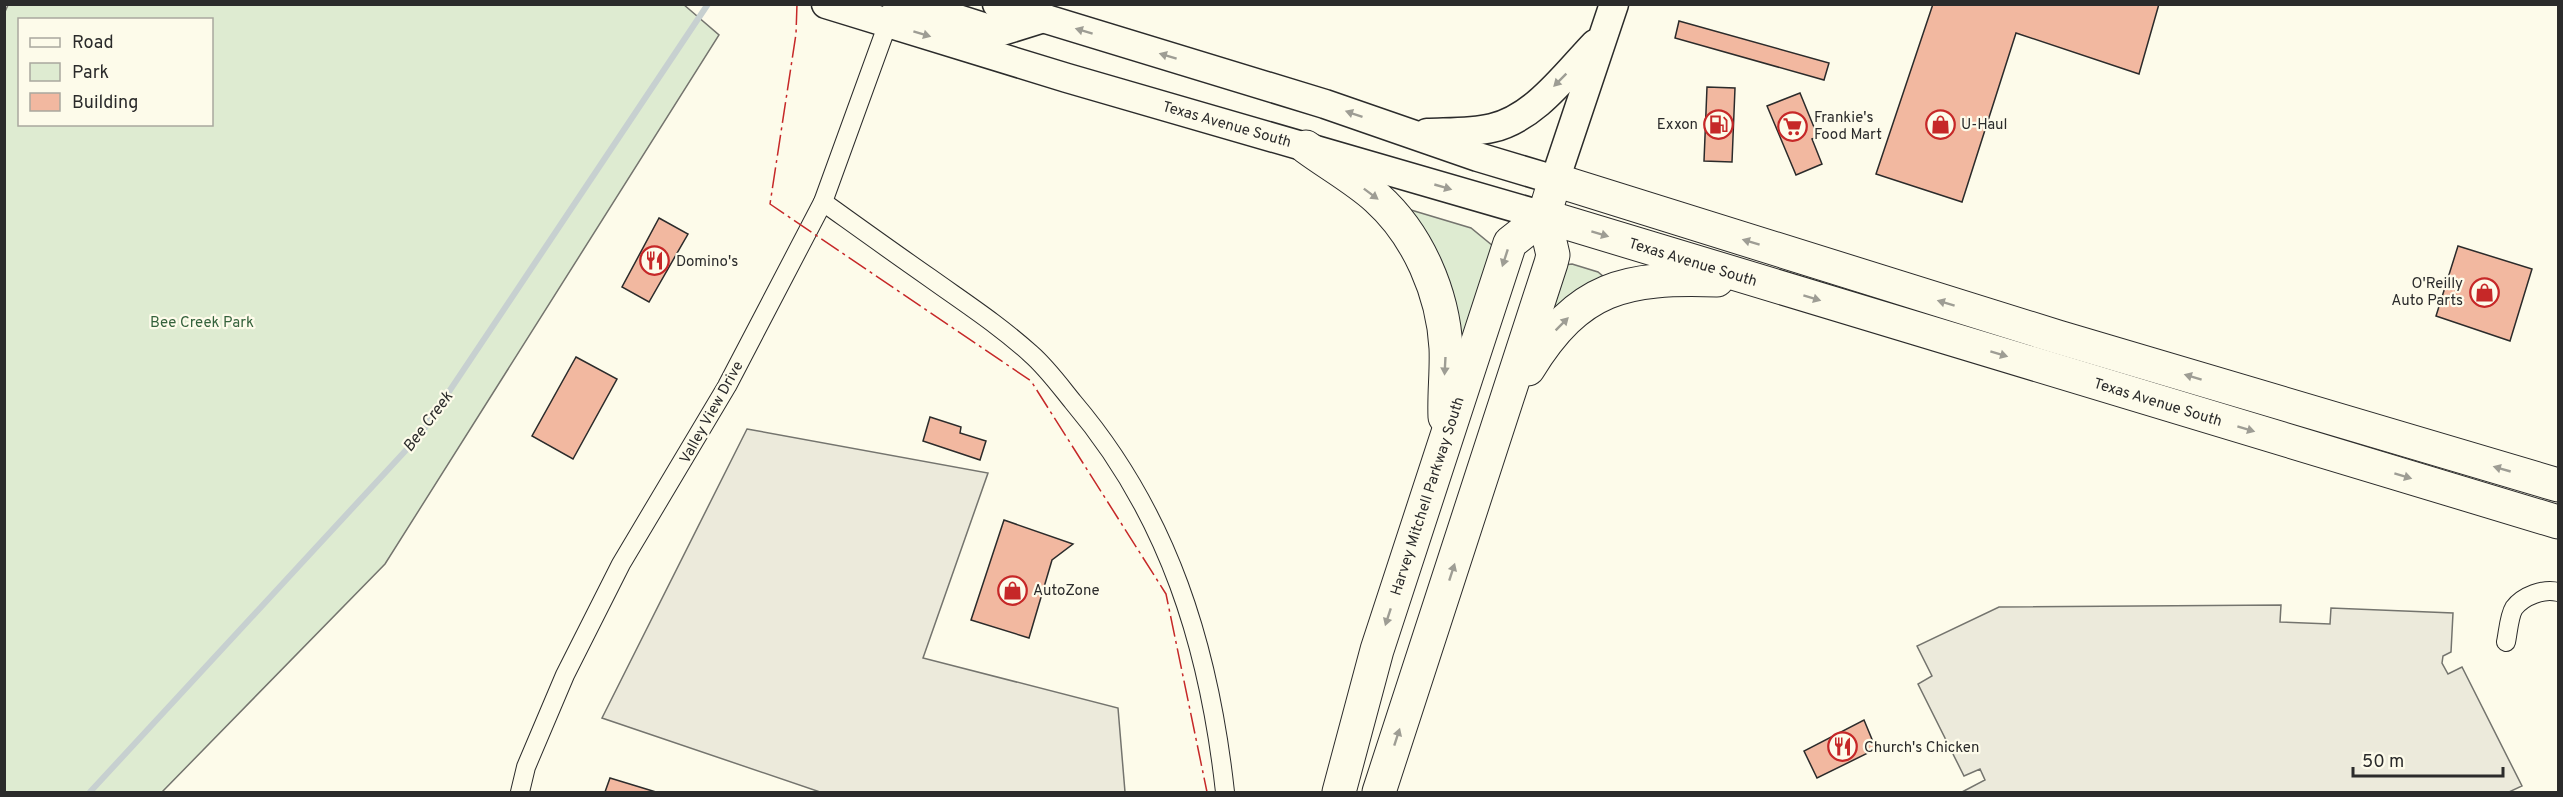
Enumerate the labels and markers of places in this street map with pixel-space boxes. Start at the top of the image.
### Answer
fuel station icon: Exxon [1703,108,1735,140]
shop icon: U-Haul [1924,108,1956,140]
place label: Frankie's Food Mart [1814,109,1882,145]
supermarket icon: Frankie's Food Mart [1777,110,1809,142]
place label: Exxon [1657,116,1698,135]
place label: U-Haul [1961,116,2007,135]
restaurant icon: Domino's [639,245,671,277]
place label: Domino's [676,253,738,272]
place label: O'Reilly Auto Parts [2391,275,2463,311]
shop icon: O'Reilly Auto Parts [2468,276,2500,308]
shop icon: AutoZone [996,574,1028,606]
place label: AutoZone [1033,582,1100,601]
restaurant icon: Church's Chicken [1827,731,1859,763]
place label: Church's Chicken [1864,739,1980,758]

